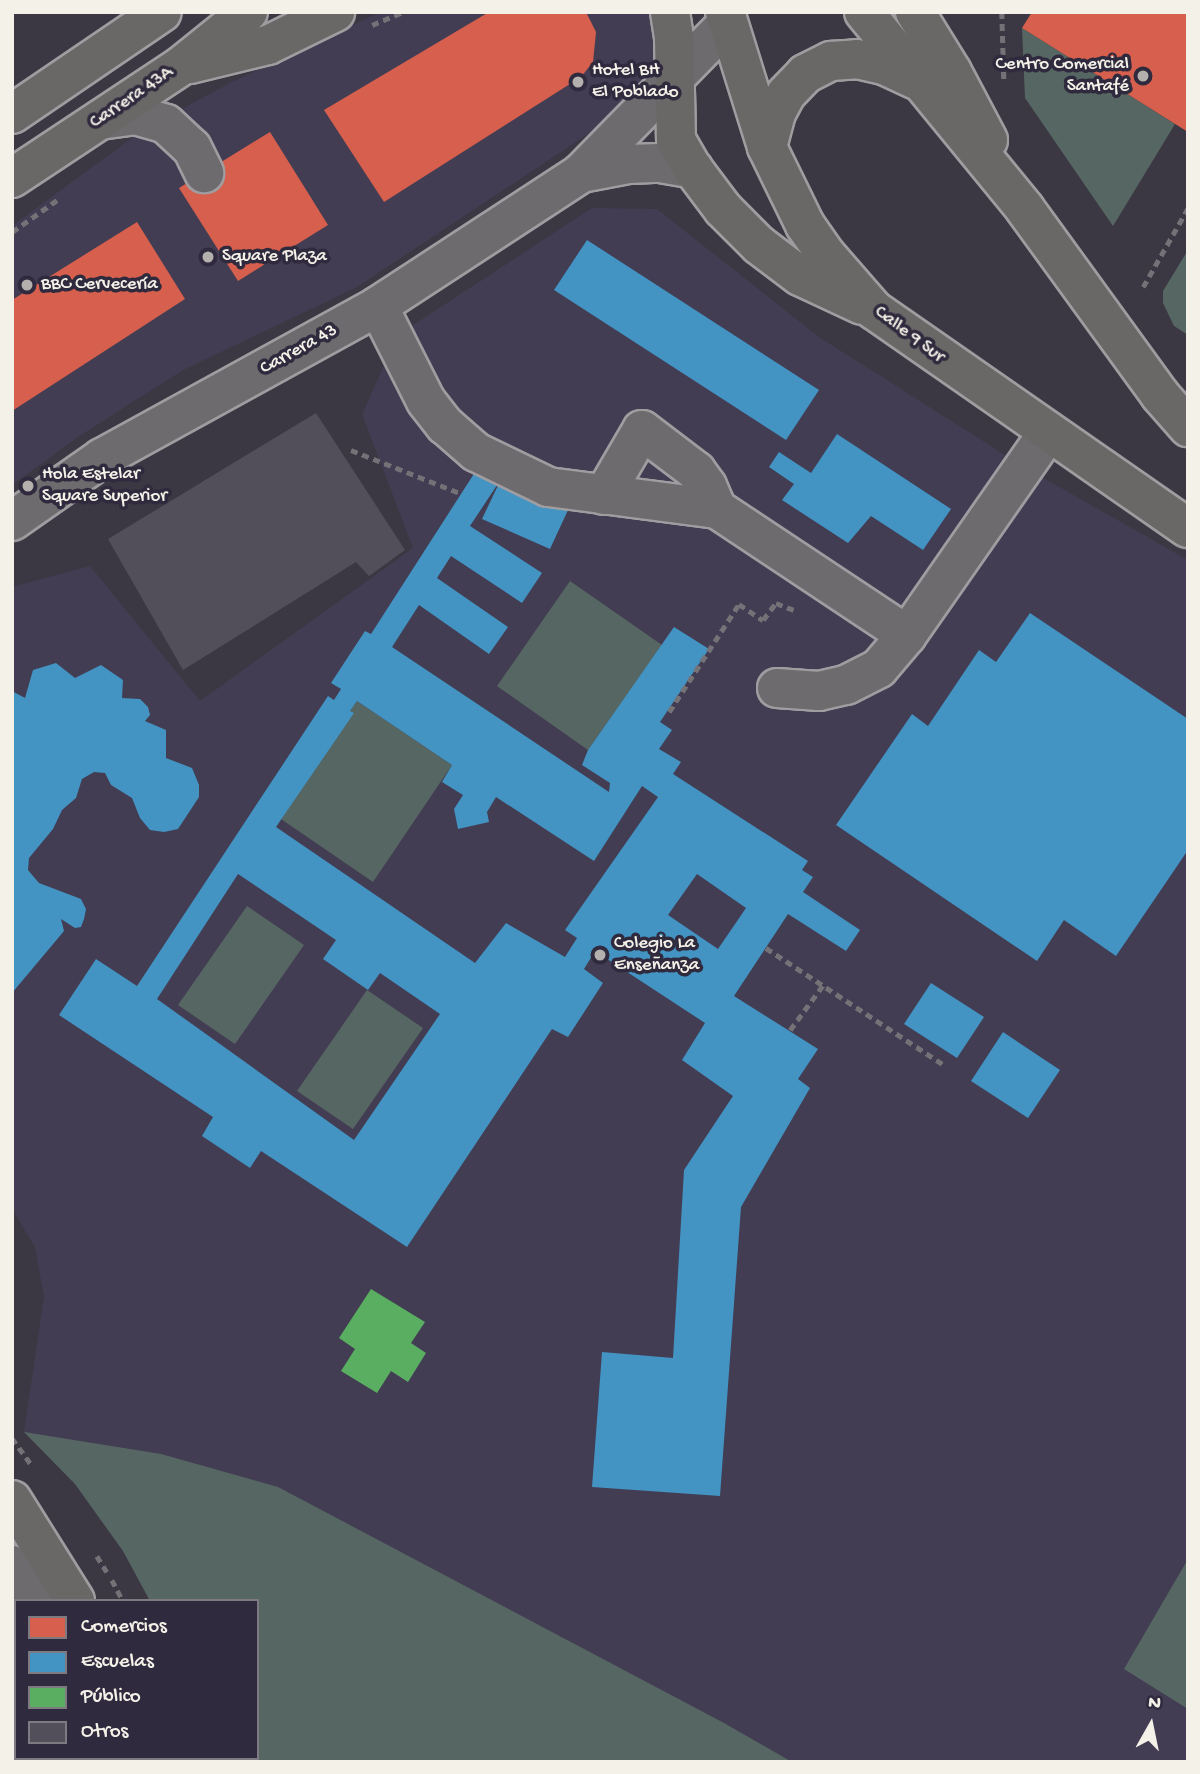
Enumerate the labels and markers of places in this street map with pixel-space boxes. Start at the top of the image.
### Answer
place label: Centro Comercial Santafé [996,54,1129,98]
place label: Hotel BH El Poblado [592,60,679,104]
marker: Centro Comercial Santafé [1135,68,1151,84]
marker: Hotel BH El Poblado [570,74,586,90]
place label: Square Plaza [222,246,327,268]
marker: Square Plaza [200,249,216,265]
place label: BBC Cervecería [41,274,158,296]
marker: BBC Cervecería [19,277,35,293]
place label: Hola Estelar Square Superior [42,464,167,508]
marker: Hola Estelar Square Superior [20,478,36,494]
place label: Colegio La Enseñanza [614,933,699,977]
marker: Colegio La Enseñanza [592,947,608,963]

